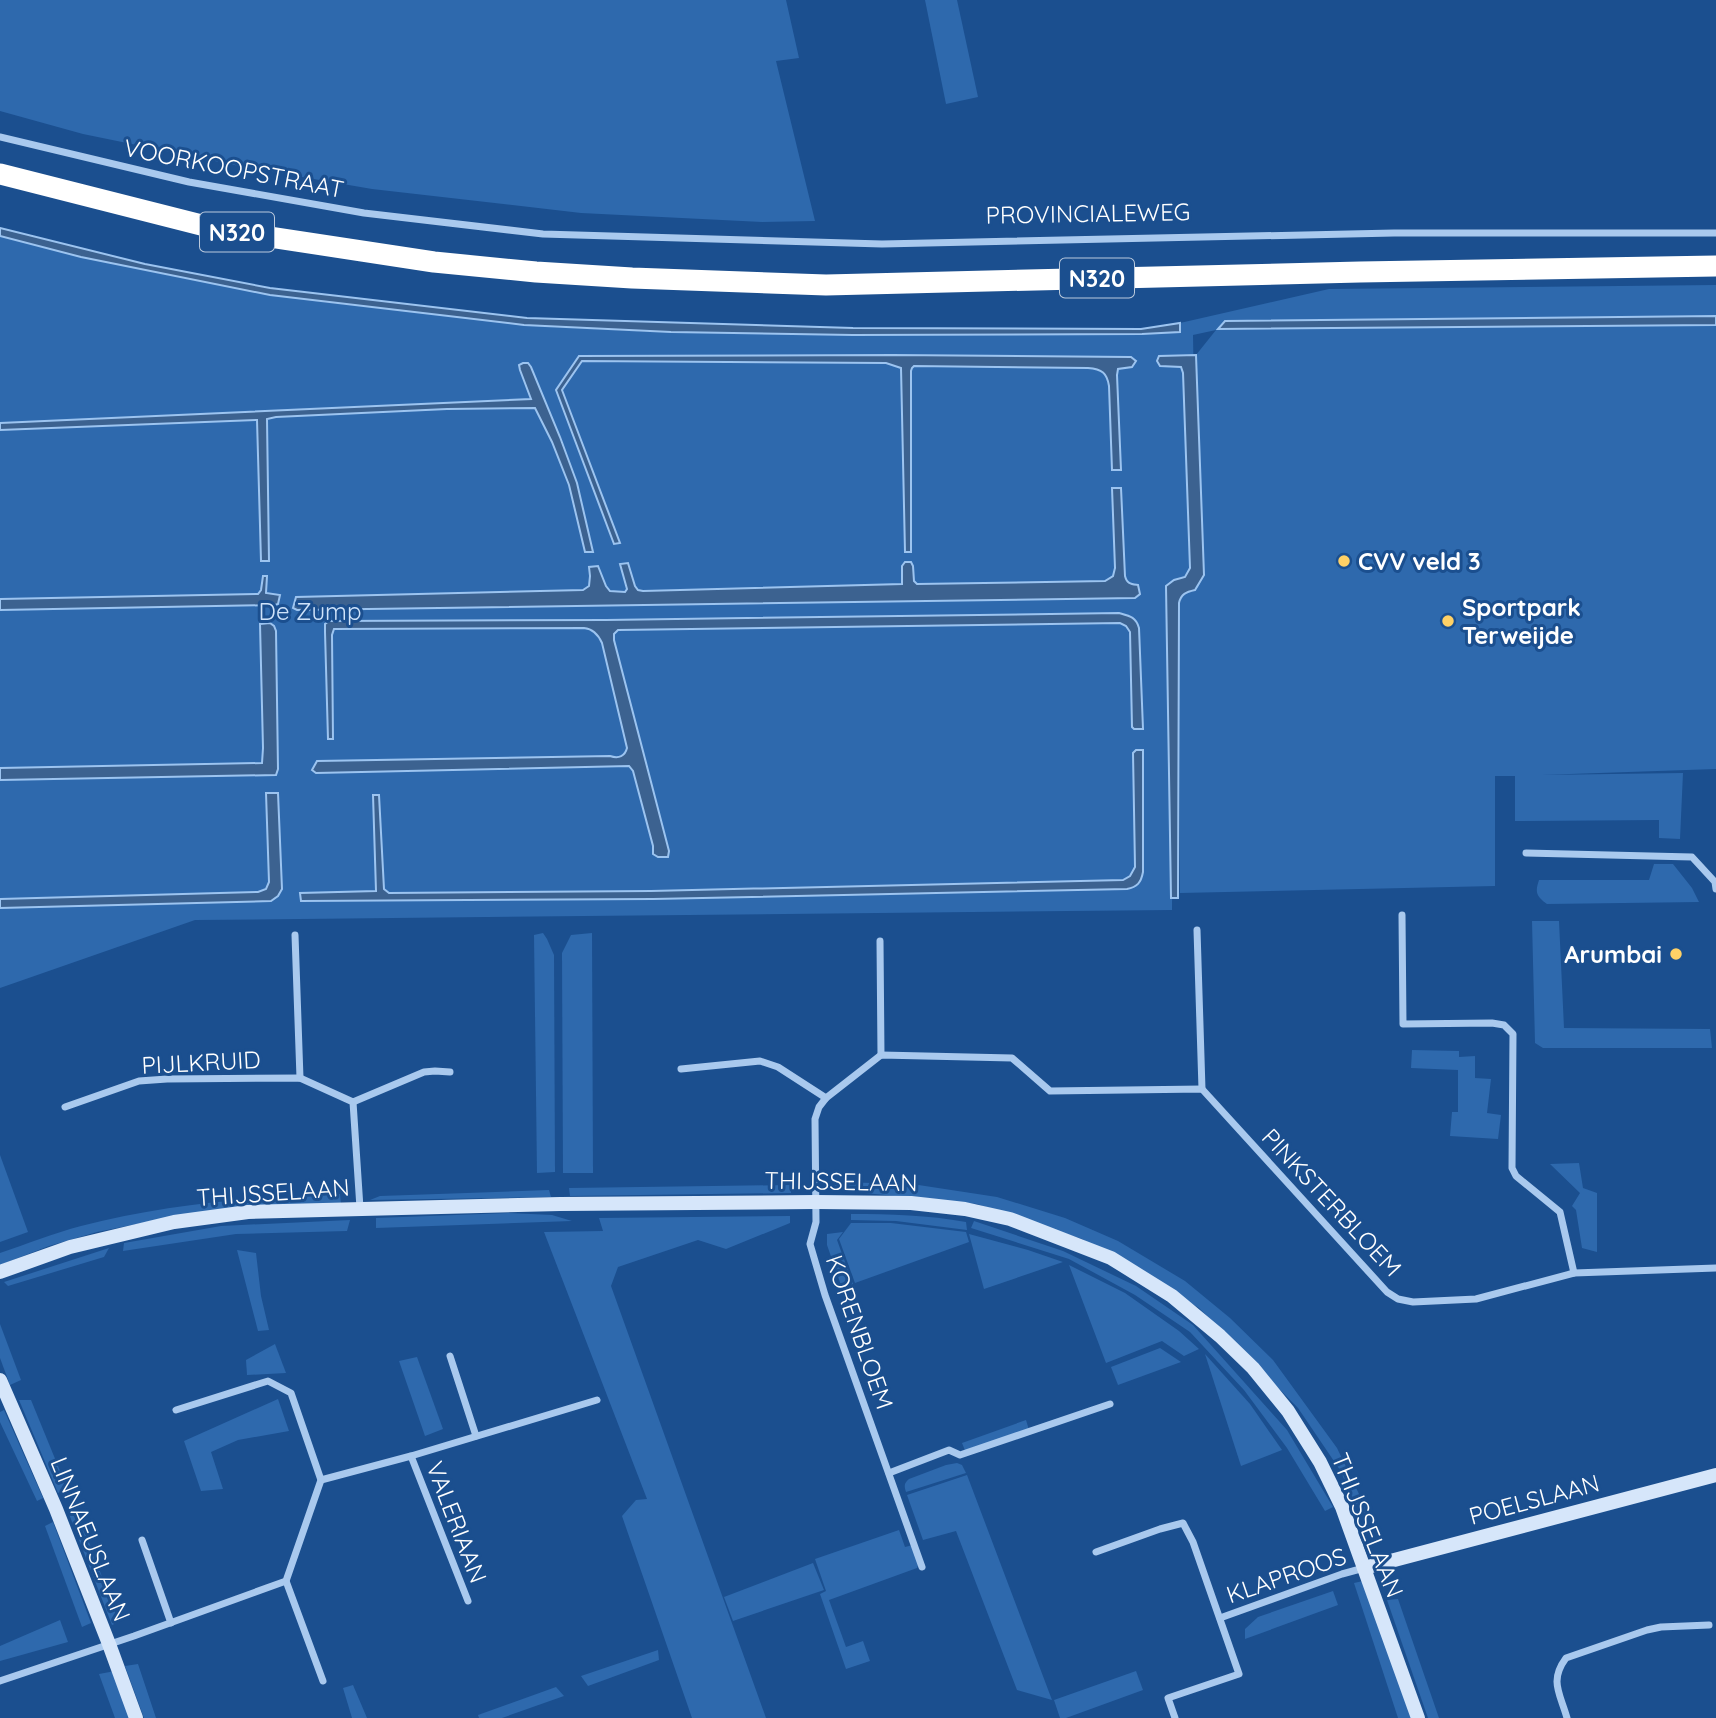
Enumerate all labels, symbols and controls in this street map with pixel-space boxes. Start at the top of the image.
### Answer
street label: VOORKOOPSTRAAT [121,132,347,204]
street label: PROVINCIALEWEG [985,196,1191,230]
road number: N320 [200,213,274,252]
road number: N320 [1060,258,1134,298]
place label: CVV veld 3 [1358,546,1481,576]
marker: CVV veld 3 [1336,553,1352,569]
place label: Sportpark Terweijde [1462,592,1581,650]
park label: De Zump [259,596,361,626]
marker: Sportpark Terweijde [1440,613,1456,629]
place label: Arumbai [1564,939,1662,969]
marker: Arumbai [1668,946,1684,962]
street label: PIJLKRUID [141,1044,261,1080]
street label: PINKSTERBLOEM [1256,1122,1408,1282]
street label: THIJSSELAAN [764,1165,918,1197]
street label: THIJSSELAAN [195,1172,351,1212]
street label: KORENBLOEM [820,1251,900,1413]
street label: THIJSSELAAN [1325,1448,1411,1602]
street label: LINNAEUSLAAN [44,1452,138,1626]
street label: VALERIAAN [420,1457,494,1587]
street label: POELSLAAN [1465,1467,1603,1531]
street label: KLAPROOS [1222,1540,1350,1610]

